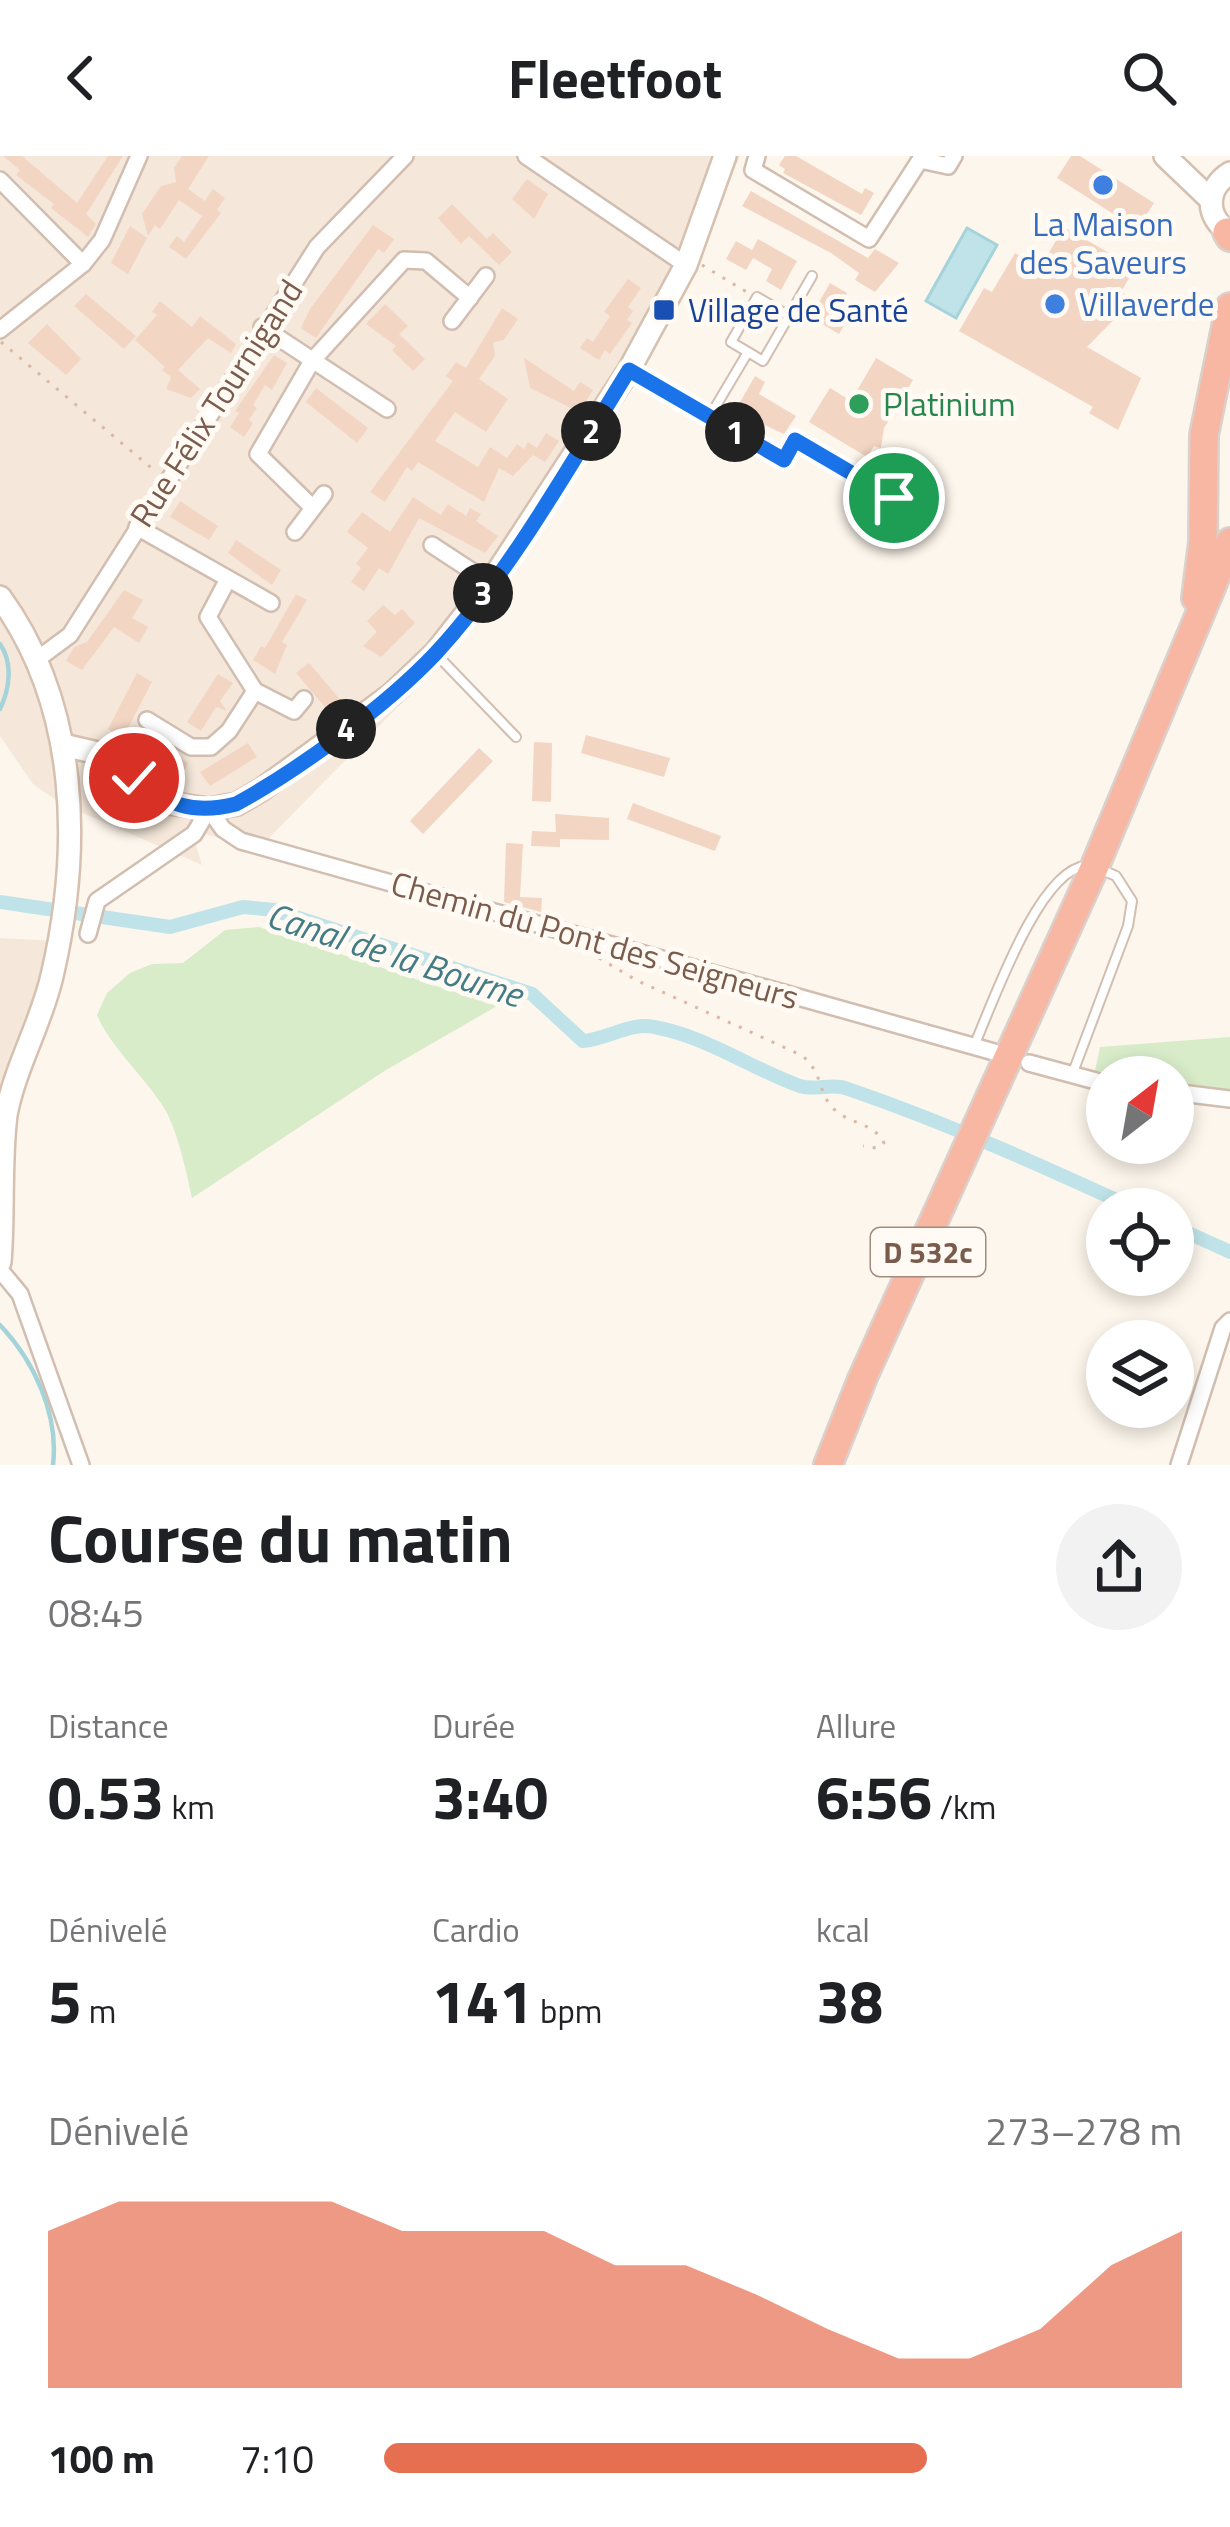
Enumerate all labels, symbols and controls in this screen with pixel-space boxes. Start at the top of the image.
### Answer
text: Fleetfoot [508,37,722,119]
icon: back [48,45,114,111]
icon: search [1116,45,1182,111]
marker: La Maison des Saveurs [1090,172,1116,198]
place label: La Maison des Saveurs [1019,199,1187,287]
street label: Rue Félix Tournigand [117,269,315,537]
place label: Villaverde [1079,279,1214,329]
place label: Village de Santé [688,285,909,335]
marker: Villaverde [1042,291,1068,317]
marker: Village de Santé [651,297,677,323]
place label: Platinium [883,379,1016,429]
marker: Platinium [846,391,872,417]
pin: 2 [561,401,621,461]
pin: 1 [705,402,765,462]
text: 2 [582,406,600,456]
text: 1 [726,407,744,457]
pin [843,447,945,549]
icon: arrive [861,465,927,531]
pin: 3 [453,563,513,623]
text: 3 [474,568,492,618]
pin: 4 [316,699,376,759]
text: 4 [337,704,355,754]
pin [83,727,185,829]
icon: check [101,745,167,811]
street label: Chemin du Pont des Seigneurs [385,858,805,1022]
water label: Canal de la Bourne [260,887,532,1022]
north arrow [1086,1056,1194,1164]
map controls [1086,1056,1194,1428]
button: locate [1086,1188,1194,1296]
road number: D 532c [871,1228,985,1276]
button: layers [1086,1320,1194,1428]
text: Course du matin [48,1487,513,1588]
button: share [1056,1504,1182,1630]
text: 08:45 [48,1583,144,1642]
text: Distance [48,1701,169,1751]
text: Durée [432,1701,515,1751]
text: Allure [816,1701,896,1751]
text: 0.53 [48,1751,164,1842]
text: 3:40 [432,1751,548,1842]
text: 6:56 [816,1751,932,1842]
text: km [164,1782,215,1832]
text: /km [932,1782,996,1832]
text: Dénivelé [48,1905,167,1955]
text: Cardio [432,1905,520,1955]
text: kcal [816,1905,870,1955]
text: 5 [48,1955,82,2046]
text: 141 [432,1955,533,2046]
text: 38 [816,1955,883,2046]
text: m [82,1986,116,2036]
text: bpm [533,1986,602,2036]
text: Dénivelé [48,2101,189,2160]
text: 273–278 m [985,2101,1182,2160]
text: 100 m [48,2429,155,2488]
text: 7:10 [240,2429,314,2488]

